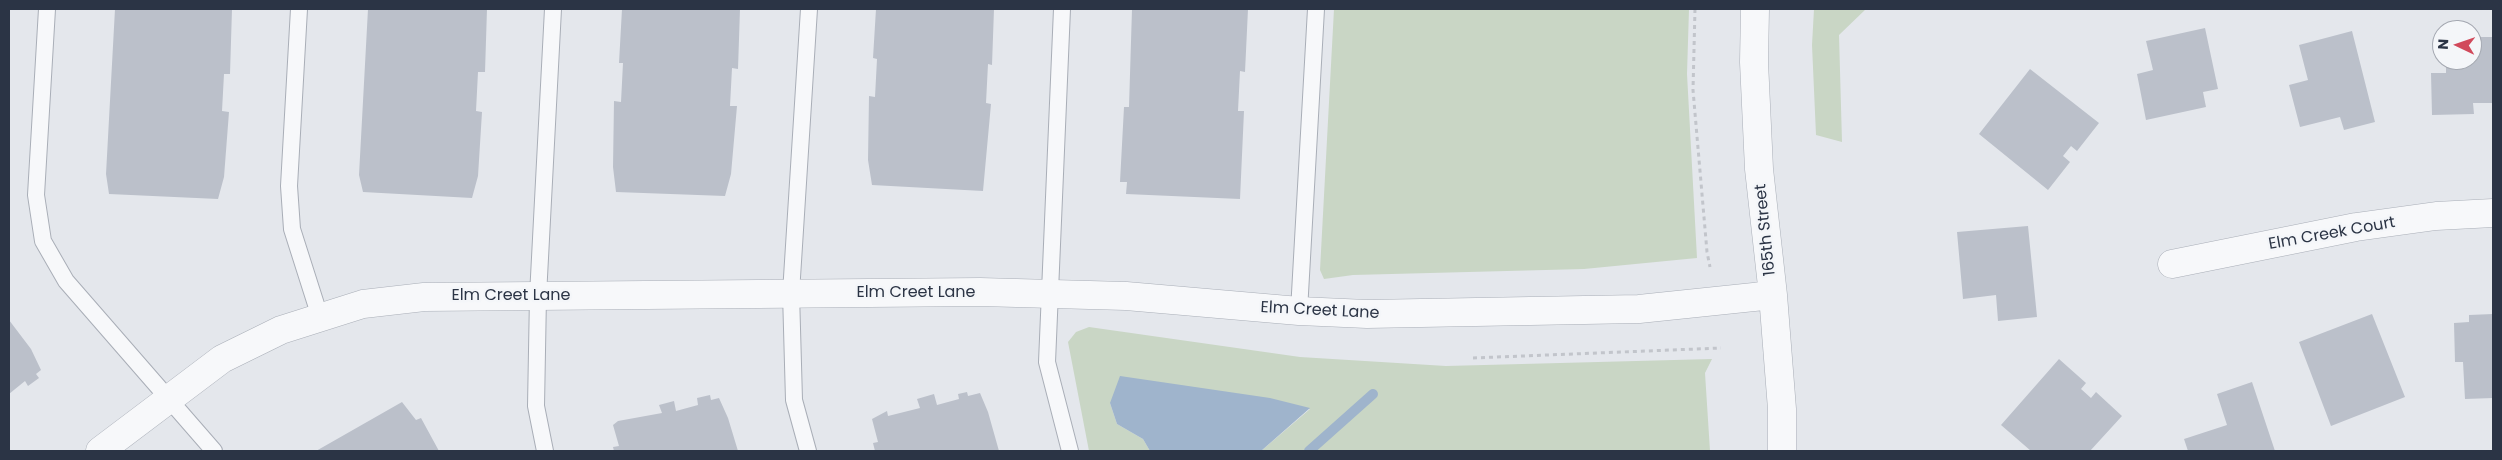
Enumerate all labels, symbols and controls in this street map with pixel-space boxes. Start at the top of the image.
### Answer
north arrow [2432,20,2482,70]
text: N [2433,38,2453,50]
street label: 165th Street [1752,183,1780,277]
street label: Elm Creek Court [2267,213,2397,255]
street label: Elm Creet Lane [856,283,976,303]
street label: Elm Creet Lane [451,286,571,306]
street label: Elm Creet Lane [1260,298,1380,324]

